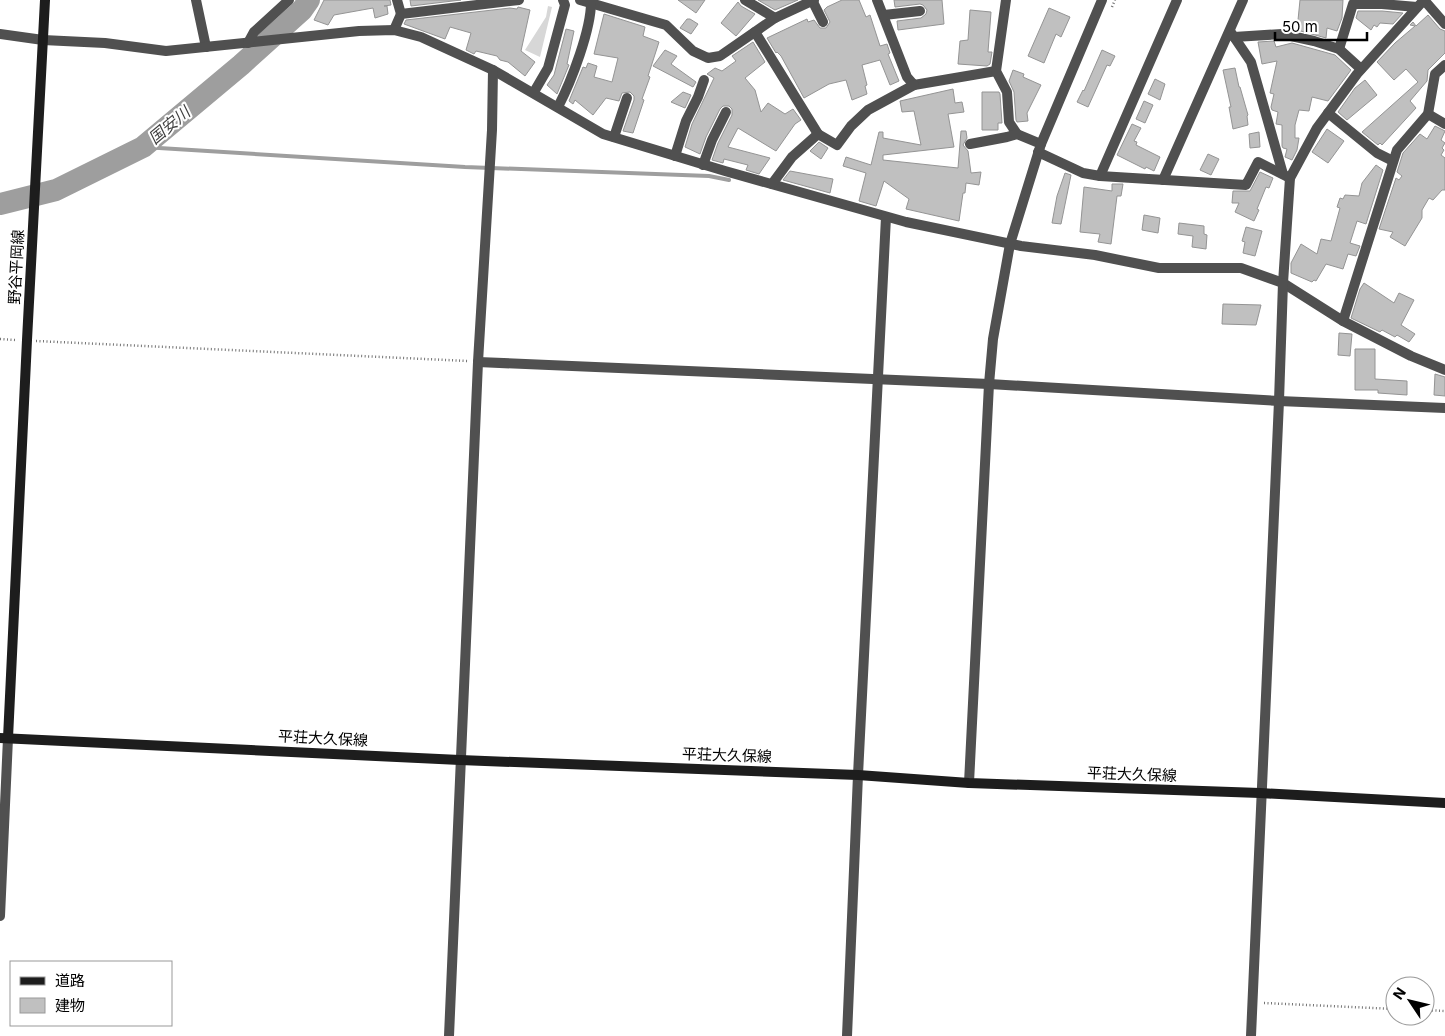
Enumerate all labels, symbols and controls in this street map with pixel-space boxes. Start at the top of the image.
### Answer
scale bar [1275,10,1368,42]
text: 50 m [1282,17,1318,36]
water label: 国安川 [144,101,195,148]
street label: 野谷平岡線 [5,229,27,305]
street label: 平荘大久保線 [278,726,368,750]
street label: 平荘大久保線 [682,744,772,766]
street label: 平荘大久保線 [1087,763,1177,785]
legend [10,961,172,1026]
text: 道路 [55,971,85,990]
north arrow [1385,976,1435,1026]
text: N [1389,984,1409,1003]
text: 建物 [55,996,85,1015]

